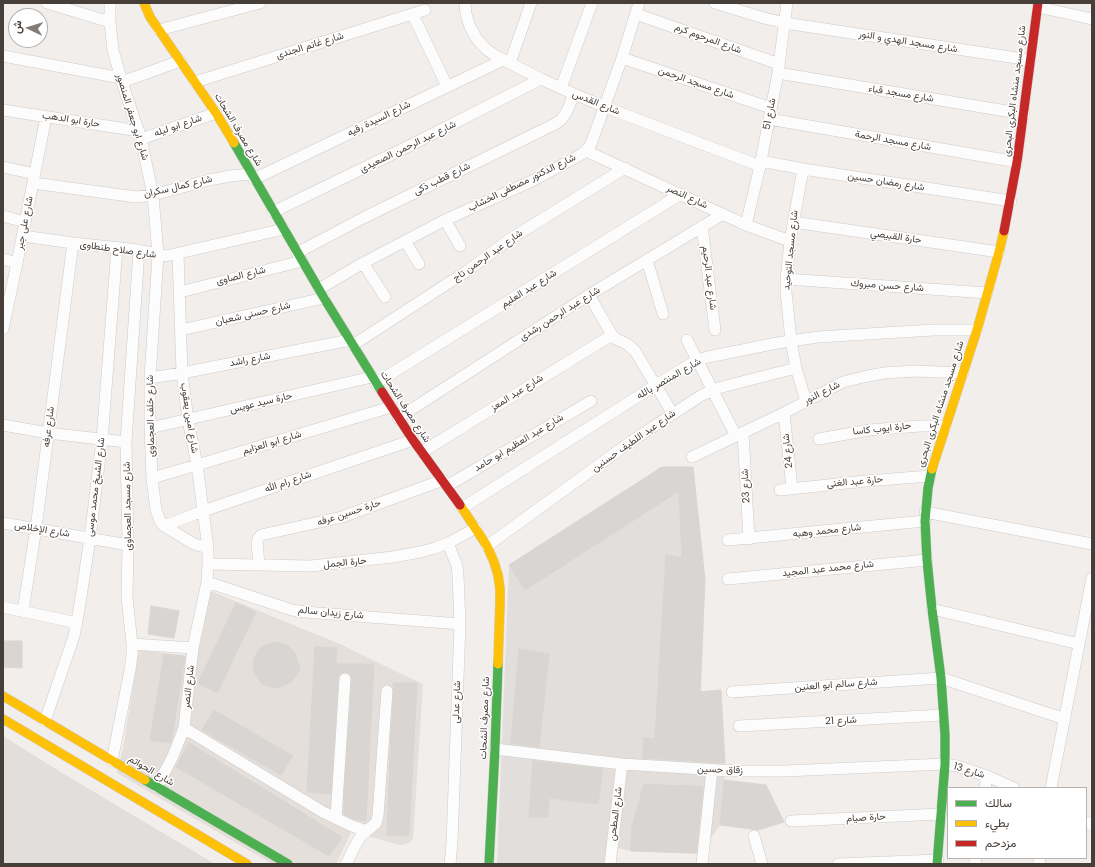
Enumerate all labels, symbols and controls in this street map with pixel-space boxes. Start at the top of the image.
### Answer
north arrow [8,8,48,48]
text: ش [9,20,25,34]
street label: شارع المرحوم كرم [673,21,743,57]
street label: شارع مسجد منشاه البكرى البحرى [1001,25,1029,157]
street label: شارع مسجد الهدي و النور [858,28,958,56]
street label: شارع غانم الجندى [275,30,345,62]
street label: شارع مسجد الرحمن [657,64,735,102]
street label: شارع ابو جعفر المنصور [113,72,151,162]
street label: شارع مسجد قباء [867,83,935,105]
street label: شارع القدس [571,88,621,118]
street label: شارع مصرف الشحات [211,91,265,169]
street label: شارع 51 [761,97,779,131]
street label: شارع السيدة رقيه [345,99,413,139]
street label: حارة ابو الدهب [41,110,101,130]
street label: شارع ابو ليله [152,112,204,140]
street label: شارع عبد الرحمن الصعيدى [358,118,458,176]
street label: شارع مسجد الرحمة [854,128,932,154]
street label: شارع الدكتور مصطفى الخشاب [466,152,578,214]
street label: شارع قطب ذكى [412,160,472,198]
street label: شارع رمضان حسين [847,170,925,194]
street label: شارع كمال سكران [143,173,213,201]
street label: شارع النصر [665,182,709,212]
street label: شارع على جبر [14,195,36,251]
street label: شارع مسجد التوحيد [781,209,801,291]
street label: شارع عبد الرحمن تاج [451,227,525,285]
street label: حارة القبيصي [870,227,922,247]
street label: شارع صلاح طنطاوى [79,239,157,261]
street label: شارع عبد الرحيم [699,245,719,311]
street label: شارع الصاوى [215,264,267,288]
street label: شارع عبد العليم [499,267,559,311]
street label: شارع حسن مبروك [850,277,924,295]
street label: شارع عبد الرحمن رشدى [517,284,603,344]
street label: شارع حسنى شعبان [214,300,292,328]
street label: شارع مسجد منشاه البكرى البحرى [915,339,967,469]
street label: شارع راشد [229,350,271,370]
street label: شارع المنتصر بالله [635,356,703,402]
street label: شارع مصرف الشحات [377,369,433,445]
street label: شارع عبد المعز [488,372,546,414]
street label: شارع خلف العجماوى [144,375,158,457]
street label: شارع النور [802,379,842,407]
street label: شارع امين يعقوب [177,382,201,454]
street label: حارة سيد عويس [229,390,293,416]
street label: شارع عرفه [41,406,57,448]
street label: شارع عبد اللطيف حسنين [590,407,678,475]
street label: شارع عبد العظيم ابو حامد [472,412,566,474]
street label: حارة ايوب كاسا [852,420,912,438]
street label: شارع ابو العزايم [241,428,303,458]
street label: شارع 24 [780,433,796,469]
street label: شارع الشيخ محمد موسى [84,437,108,537]
street label: شارع مسجد العجماوى [121,461,135,551]
street label: شارع رام الله [263,468,313,496]
street label: شارع 23 [739,468,753,504]
street label: حارة عبد الغنى [826,474,884,490]
street label: حارة حسين عرفه [316,497,382,529]
street label: شارع الإخلاص [13,520,71,540]
street label: شارع محمد وهبه [792,521,862,541]
street label: حارة الجمل [323,555,367,571]
street label: شارع محمد عبد المجيد [782,558,874,580]
street label: شارع زيدان سالم [298,604,364,622]
street label: شارع النصر [181,665,197,709]
street label: شارع مصرف الشحات [478,676,492,760]
street label: شارع سالم ابو العنين [794,676,878,694]
street label: شارع عدلى [450,680,464,724]
street label: شارع 21 [825,714,857,728]
street label: شارع الحواتم [126,753,176,789]
street label: شارع 13 [952,761,986,781]
street label: زقاق حسين [697,763,743,777]
street label: شارع المطحن [607,786,625,842]
legend [947,787,1087,859]
text: سالك [985,794,1012,811]
street label: حارة صيام [846,811,886,825]
text: بطيء [985,814,1009,831]
text: مزدحم [985,834,1016,851]

